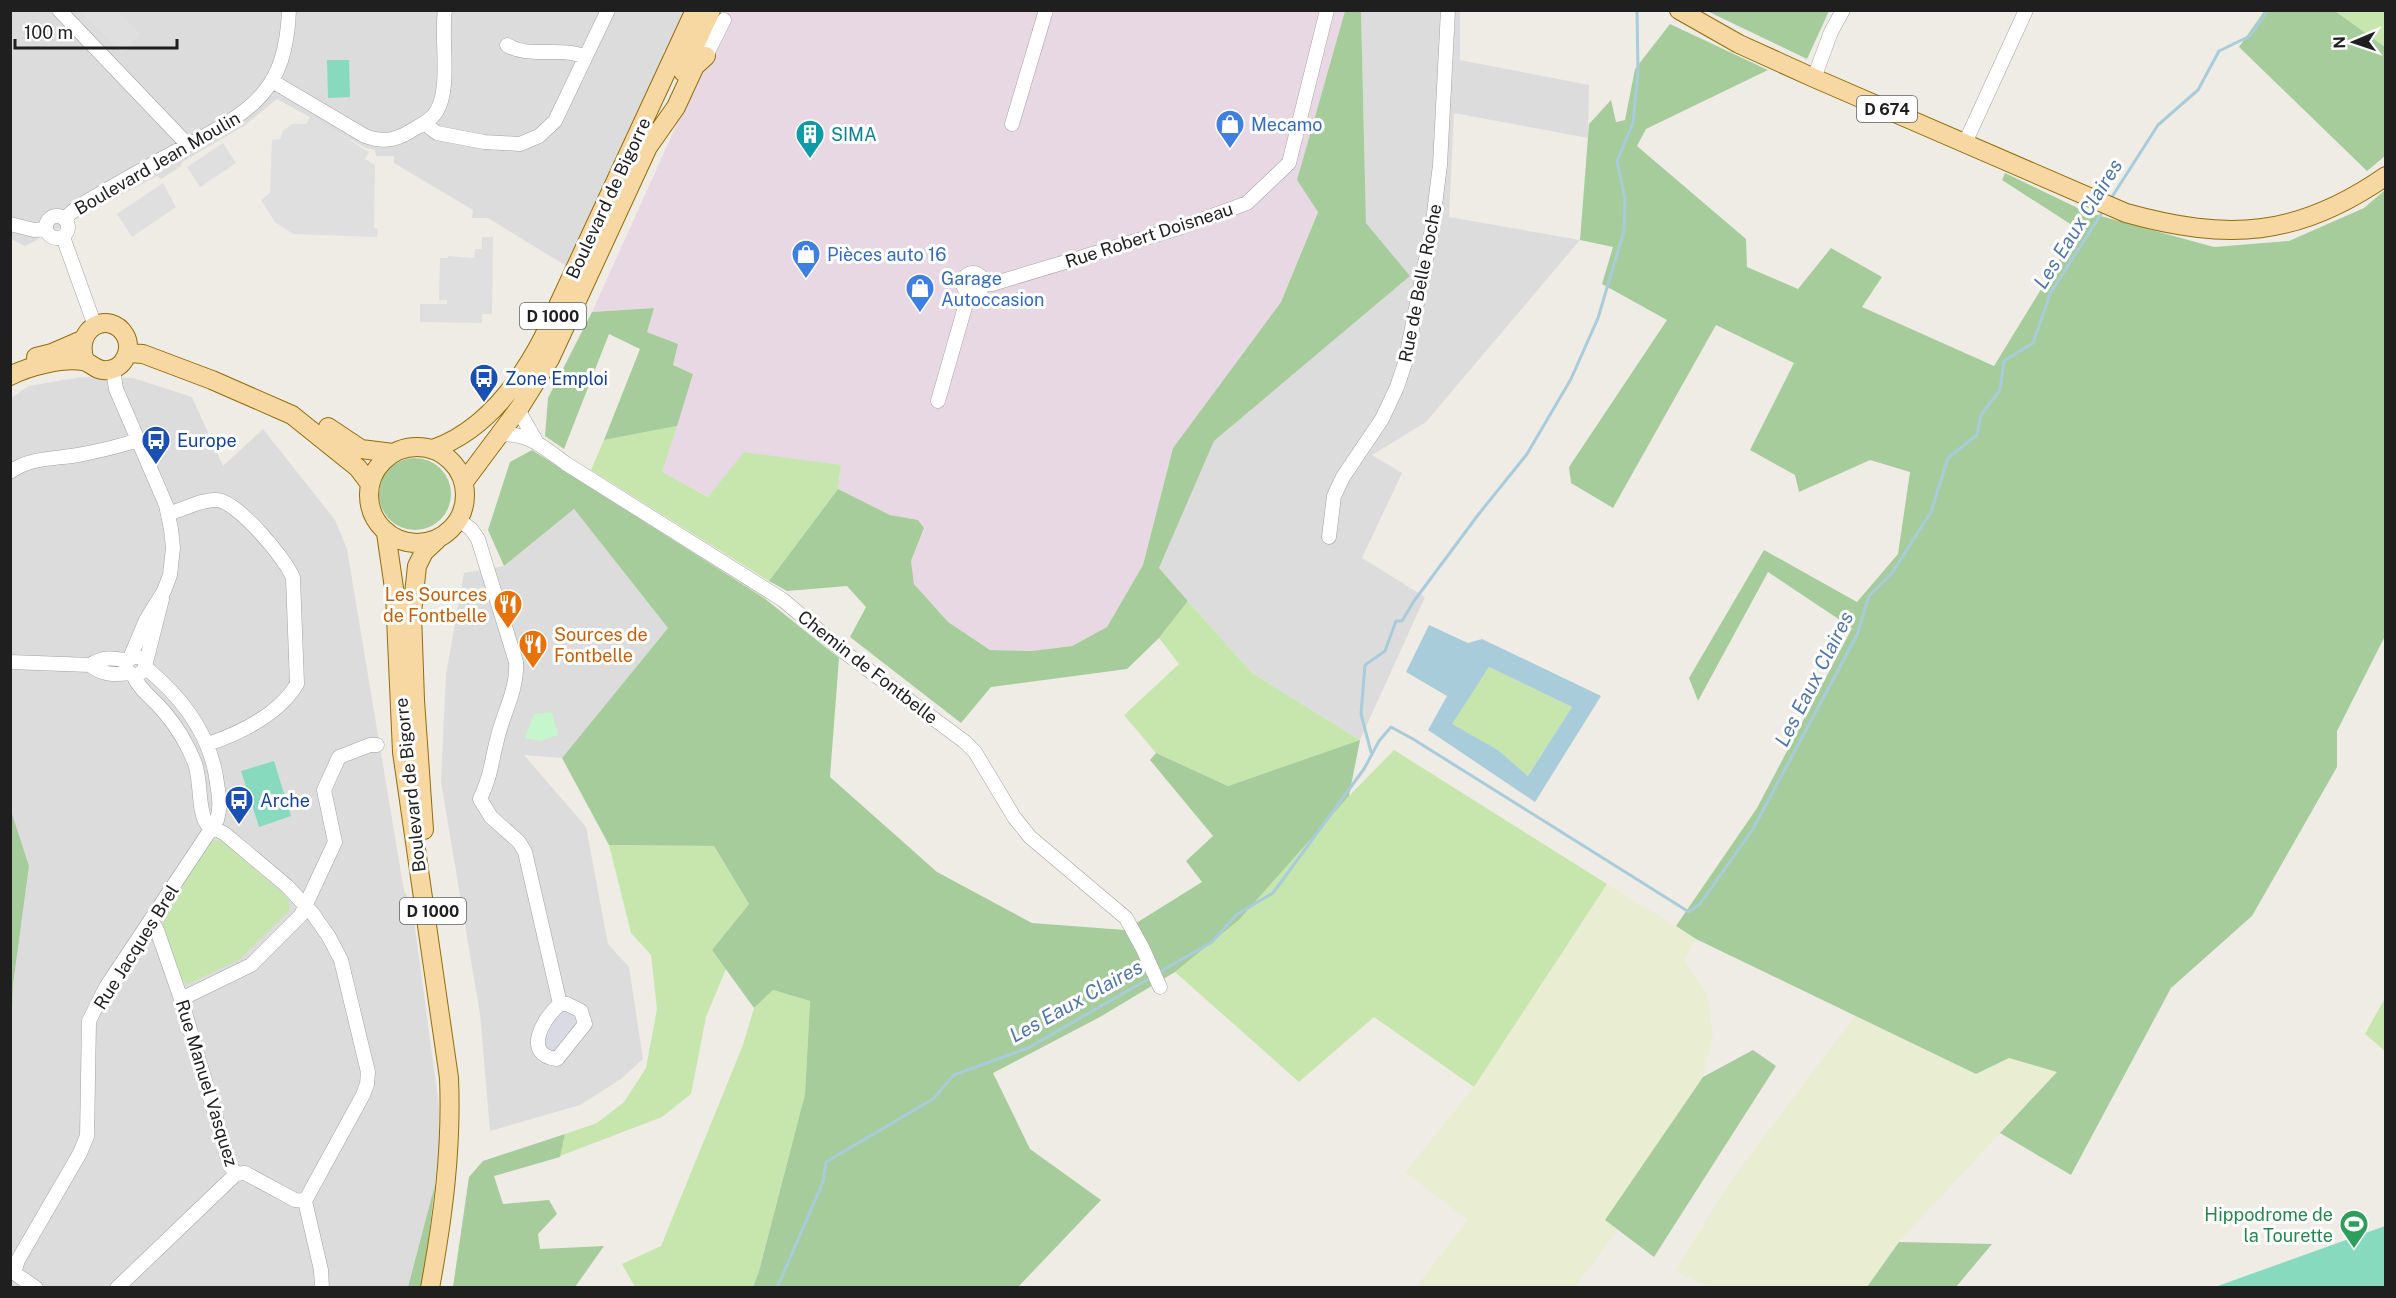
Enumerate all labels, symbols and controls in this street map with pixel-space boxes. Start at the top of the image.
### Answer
scale bar [15,12,177,50]
north arrow [2324,12,2384,72]
text: 100 m [24,22,73,43]
text: N [2330,36,2349,49]
road number: D 674 [1857,96,1917,122]
street label: Boulevard Jean Moulin [71,107,243,219]
shop icon: Mecamo [1214,108,1246,150]
street label: Boulevard de Bigorre [561,114,655,282]
place label: Mecamo [1251,114,1322,135]
building icon: SIMA [794,118,826,160]
place label: SIMA [831,124,877,145]
water label: Les Eaux Claires [2029,155,2128,293]
street label: Rue Robert Doisneau [1062,198,1236,272]
street label: Rue de Belle Roche [1394,202,1446,364]
shop icon: Pièces auto 16 [790,238,822,280]
place label: Pièces auto 16 [827,244,947,265]
place label: Garage Autoccasion [941,268,1044,310]
shop icon: Garage Autoccasion [904,272,936,314]
road number: D 1000 [520,303,586,329]
bus stop icon: Zone Emploi [468,362,500,404]
place label: Zone Emploi [505,368,608,389]
bus stop icon: Europe [140,424,172,466]
place label: Europe [177,430,237,451]
place label: Les Sources de Fontbelle [383,584,487,626]
restaurant icon: Les Sources de Fontbelle [492,588,524,630]
street label: Chemin de Fontbelle [794,606,942,728]
water label: Les Eaux Claires [1770,607,1858,751]
place label: Sources de Fontbelle [554,624,648,666]
restaurant icon: Sources de Fontbelle [517,628,549,670]
street label: Boulevard de Bigorre [390,697,430,873]
bus stop icon: Arche [223,784,255,826]
place label: Arche [260,790,310,811]
street label: Rue Jacques Brel [89,881,183,1013]
road number: D 1000 [400,898,466,924]
water label: Les Eaux Claires [1005,954,1147,1047]
street label: Rue Manuel Vasquez [172,997,242,1169]
place label: Hippodrome de la Tourette [2204,1204,2333,1246]
sports icon: Hippodrome de la Tourette [2338,1208,2370,1250]

